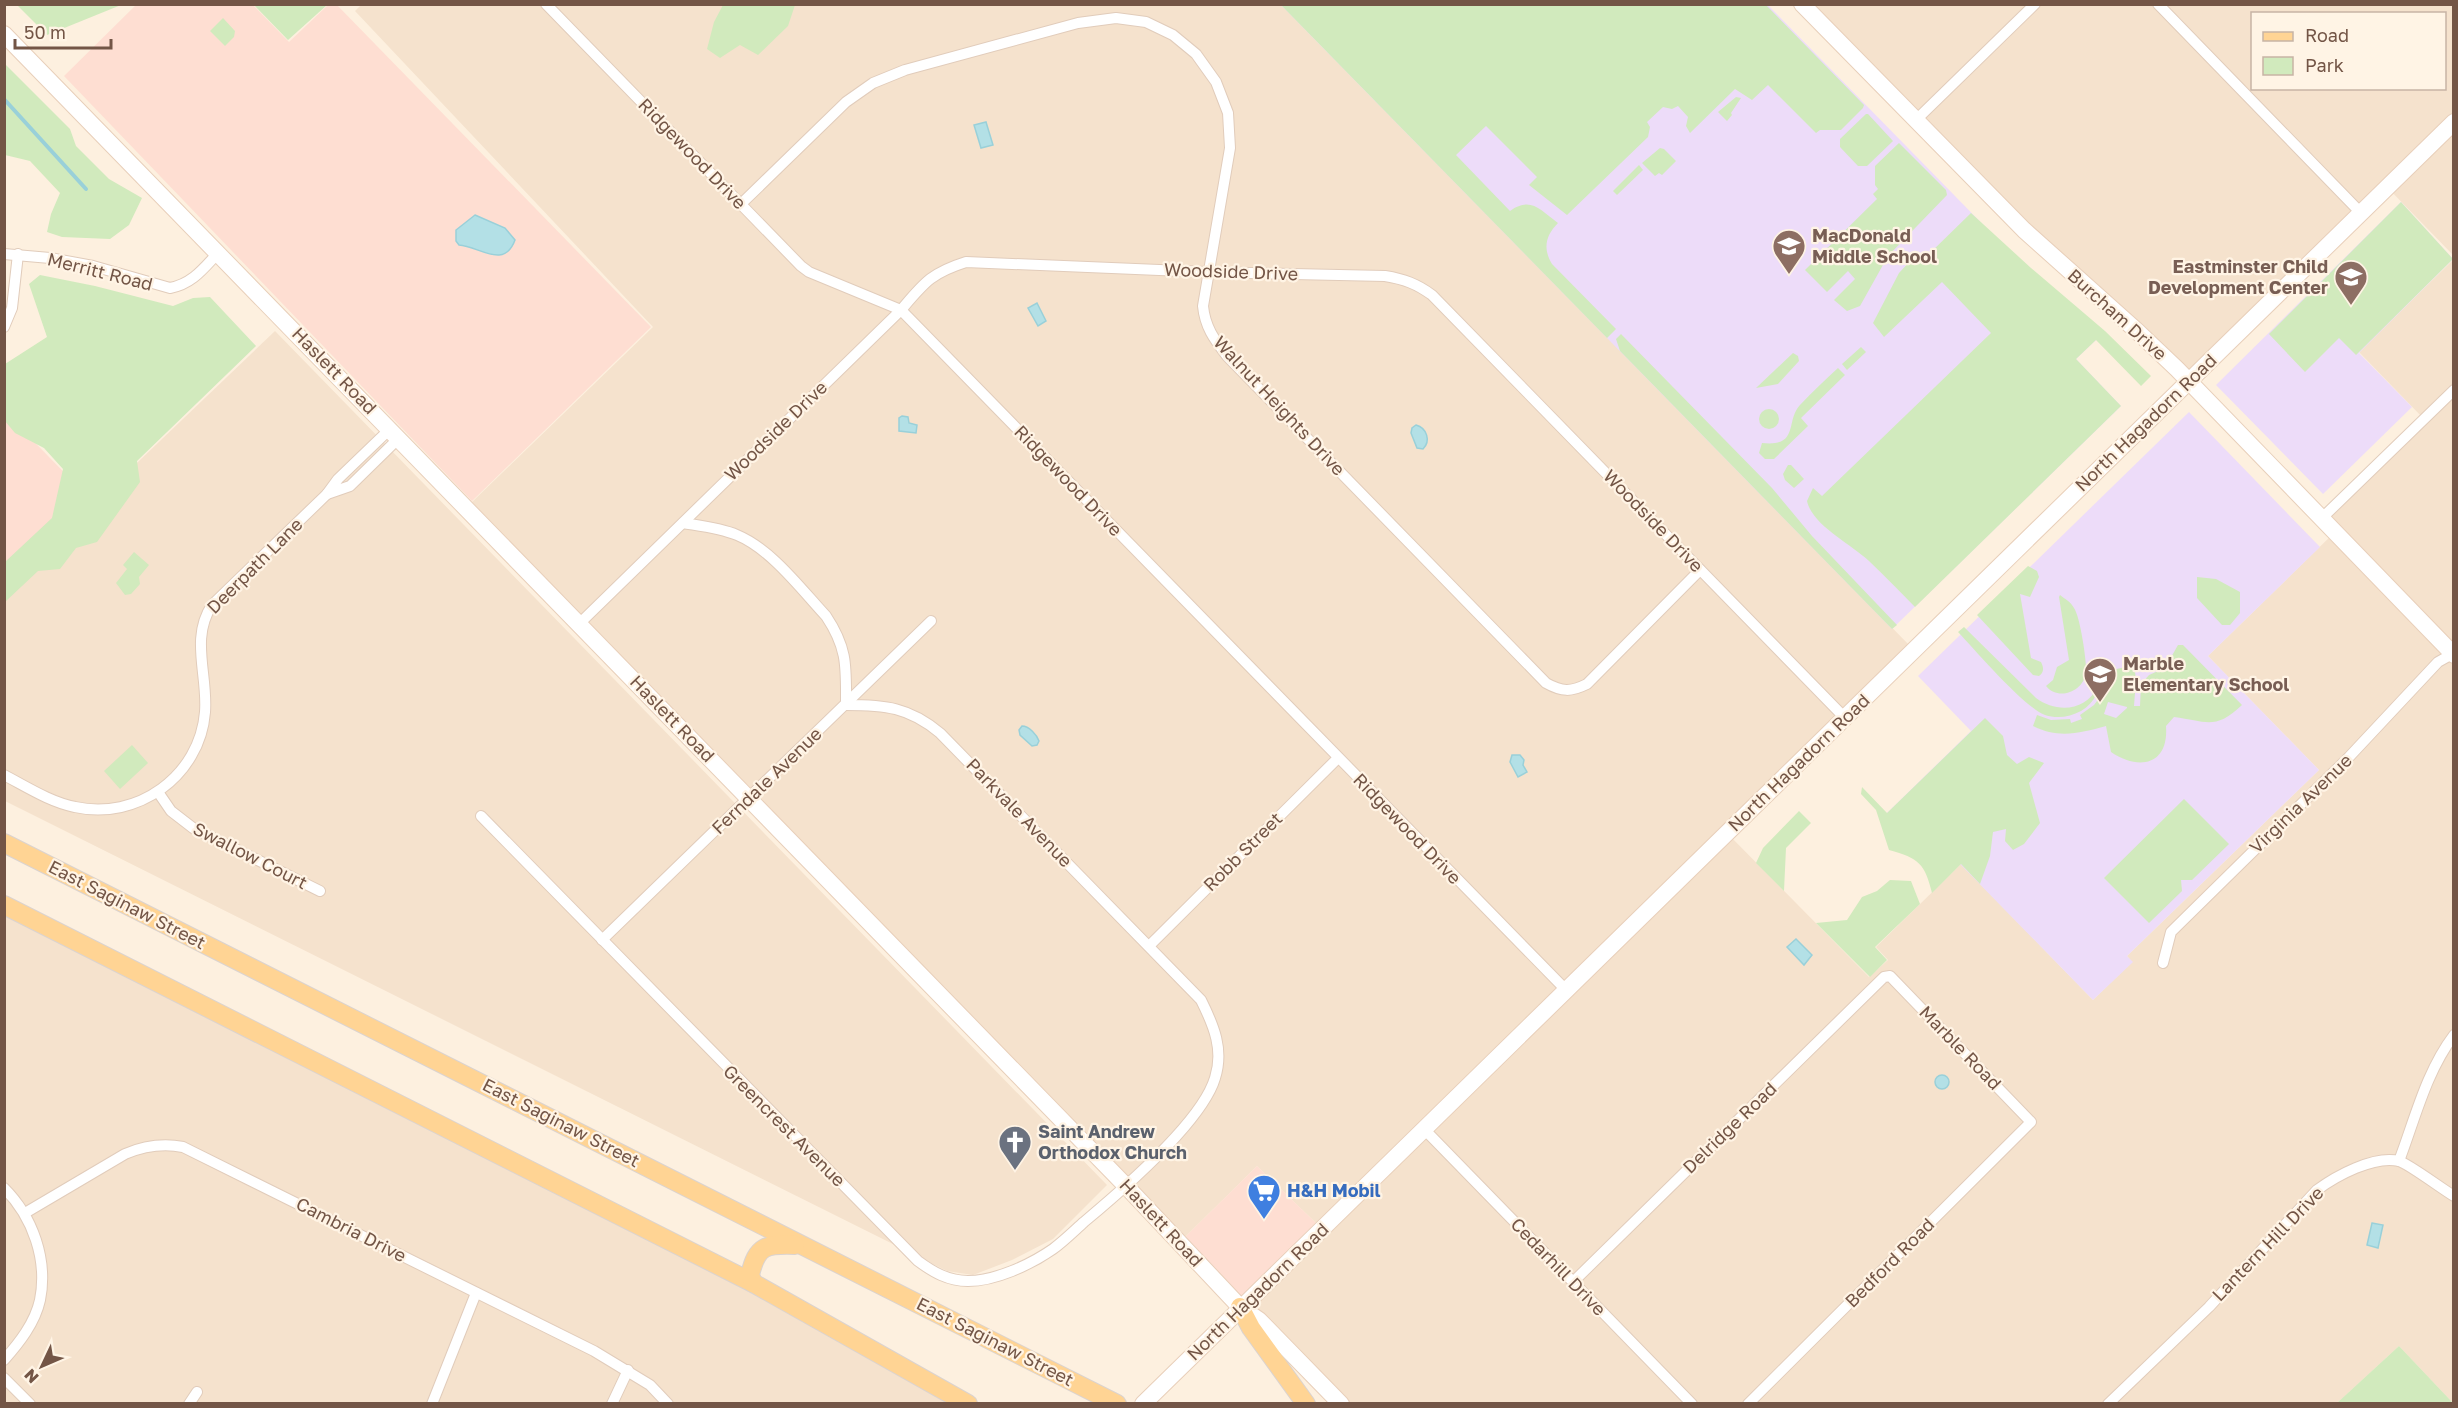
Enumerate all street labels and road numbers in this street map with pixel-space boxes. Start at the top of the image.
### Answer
street label: Ridgewood Drive [634,93,751,213]
street label: Merritt Road [45,247,155,295]
street label: Woodside Drive [1164,258,1298,284]
street label: Burcham Drive [2064,264,2172,365]
street label: Haslett Road [288,322,382,418]
street label: Walnut Heights Drive [1209,331,1350,480]
street label: North Hagadorn Road [2070,349,2221,496]
street label: Woodside Drive [719,376,831,485]
street label: Ridgewood Drive [1010,420,1127,540]
street label: Woodside Drive [1599,464,1708,576]
street label: Deerpath Lane [202,513,307,618]
street label: Haslett Road [626,670,720,766]
street label: North Hagadorn Road [1723,689,1874,836]
street label: Ferndale Avenue [707,722,826,838]
street label: Virginia Avenue [2245,749,2356,858]
street label: Parkvale Avenue [962,753,1077,871]
street label: Ridgewood Drive [1349,768,1466,888]
street label: Robb Street [1198,807,1286,895]
street label: Swallow Court [190,817,311,893]
street label: East Saginaw Street [45,855,210,953]
street label: Marble Road [1915,1001,2006,1094]
street label: Greencrest Avenue [719,1060,850,1191]
street label: East Saginaw Street [479,1073,644,1171]
street label: Delridge Road [1678,1077,1781,1178]
street label: Haslett Road [1115,1174,1208,1271]
street label: Lantern Hill Drive [2207,1181,2328,1305]
street label: Cambria Drive [293,1192,410,1266]
street label: Cedarhill Drive [1507,1213,1611,1320]
street label: Bedford Road [1840,1213,1939,1312]
street label: North Hagadorn Road [1182,1218,1333,1365]
street label: East Saginaw Street [913,1292,1078,1390]

